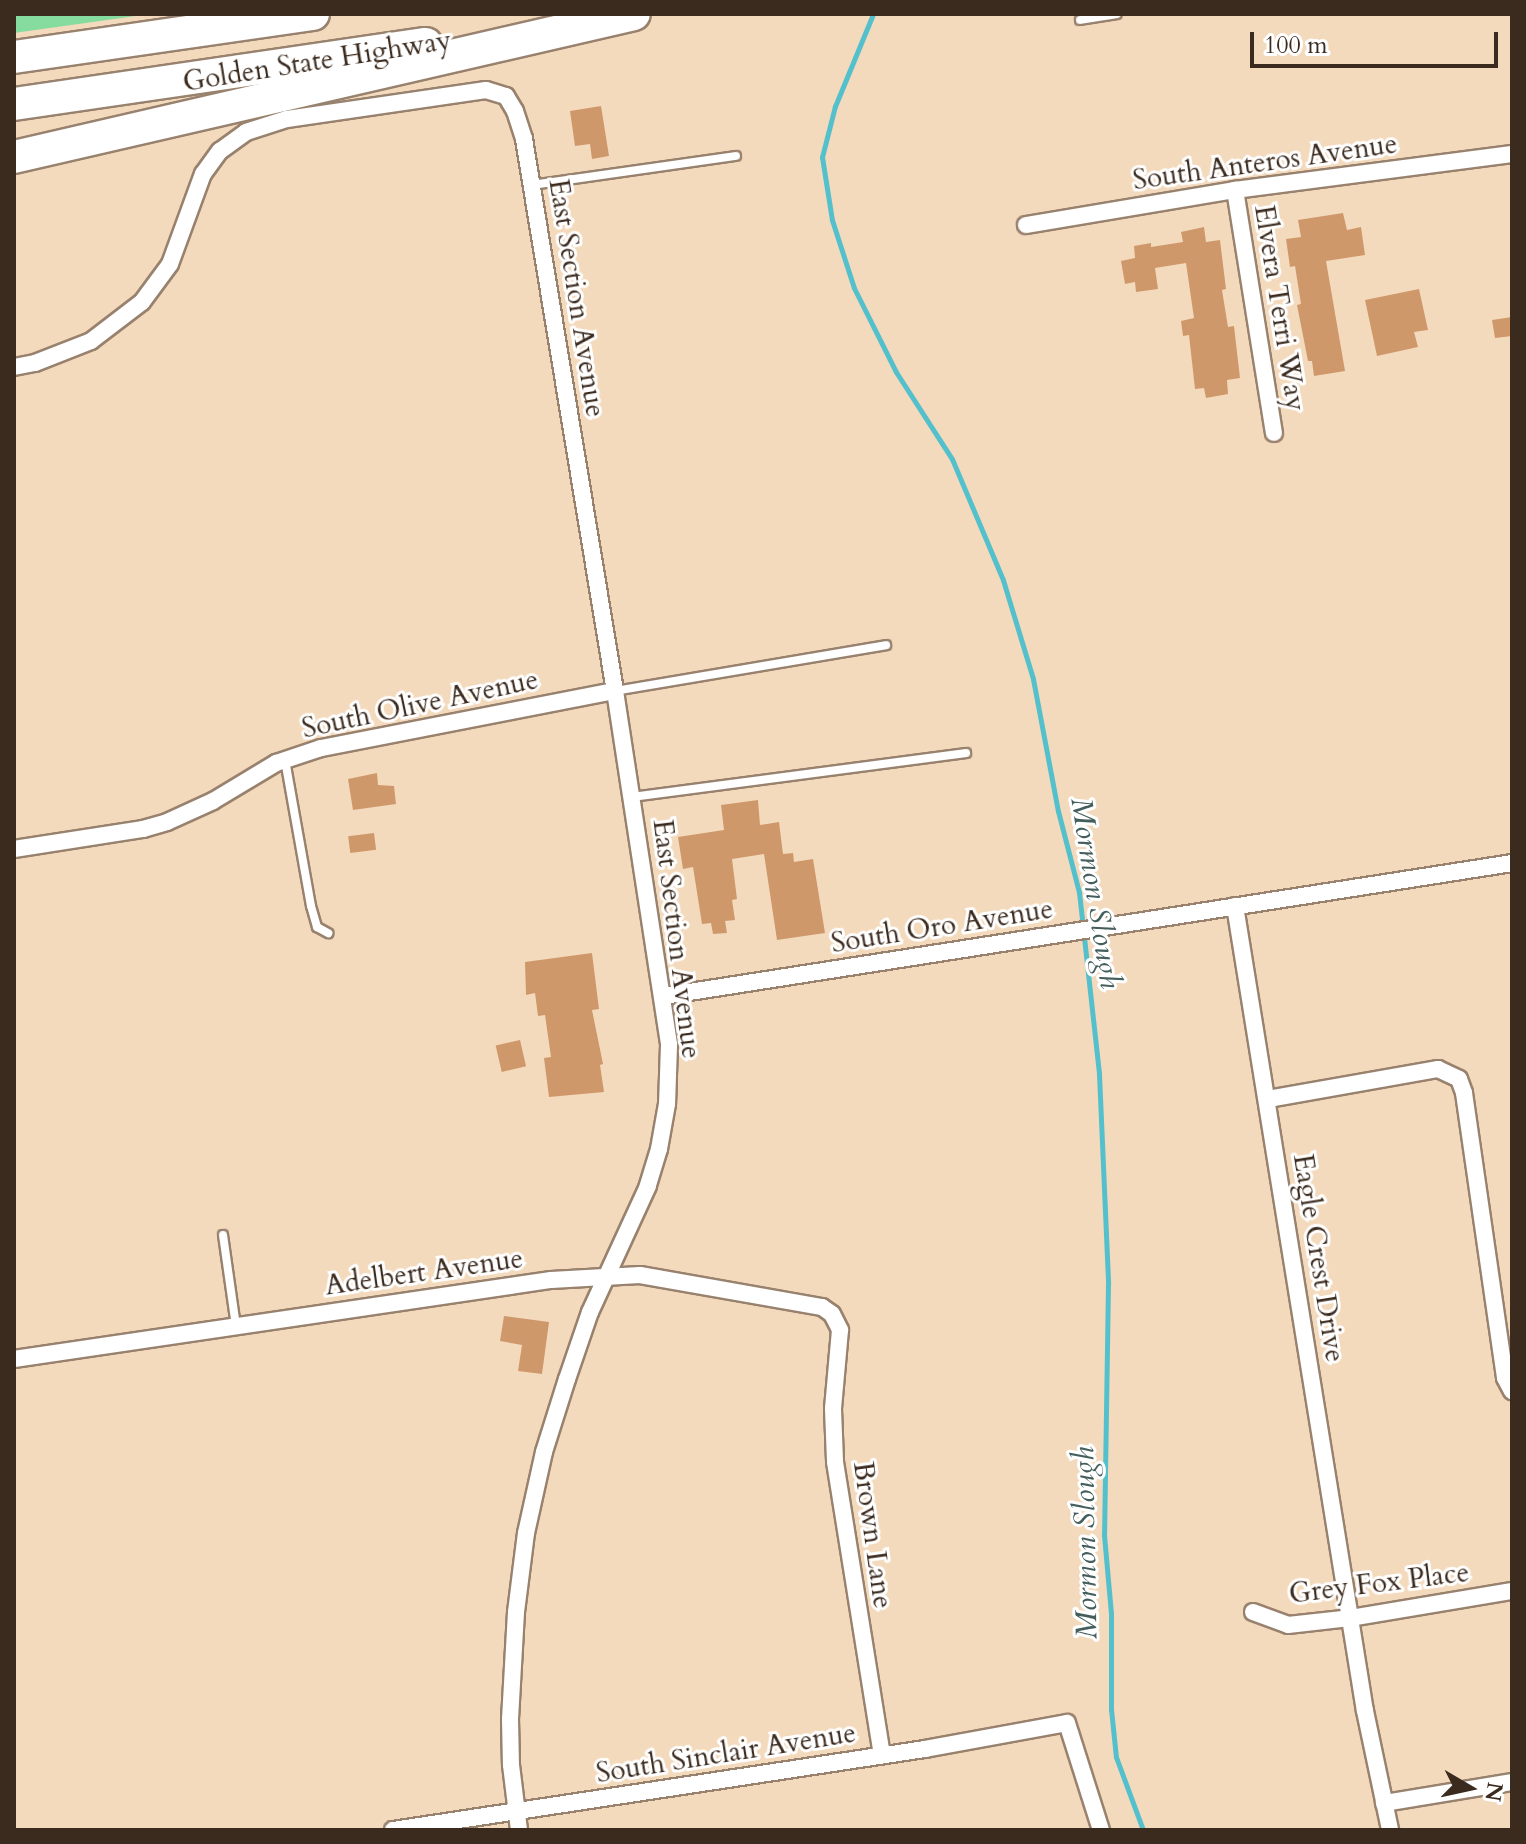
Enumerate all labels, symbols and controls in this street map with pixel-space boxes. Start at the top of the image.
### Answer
scale bar [1254,16,1502,66]
street label: Golden State Highway [180,23,454,99]
text: 100 m [1264,29,1328,62]
street label: South Anteros Avenue [1131,127,1399,197]
street label: East Section Avenue [542,177,612,419]
street label: Elvera Terri Way [1247,203,1313,413]
street label: South Olive Avenue [299,663,541,745]
water label: Mormon Slough [1062,795,1128,991]
street label: East Section Avenue [646,817,708,1061]
street label: South Oro Avenue [829,892,1055,960]
street label: Eagle Crest Drive [1286,1152,1352,1364]
street label: Adelbert Avenue [323,1241,525,1303]
water label: Mormon Slough [1066,1446,1106,1640]
street label: Brown Lane [846,1459,900,1611]
street label: Grey Fox Place [1287,1555,1471,1611]
street label: South Sinclair Avenue [594,1716,858,1790]
north arrow [1430,1748,1510,1828]
text: N [1477,1780,1510,1804]

